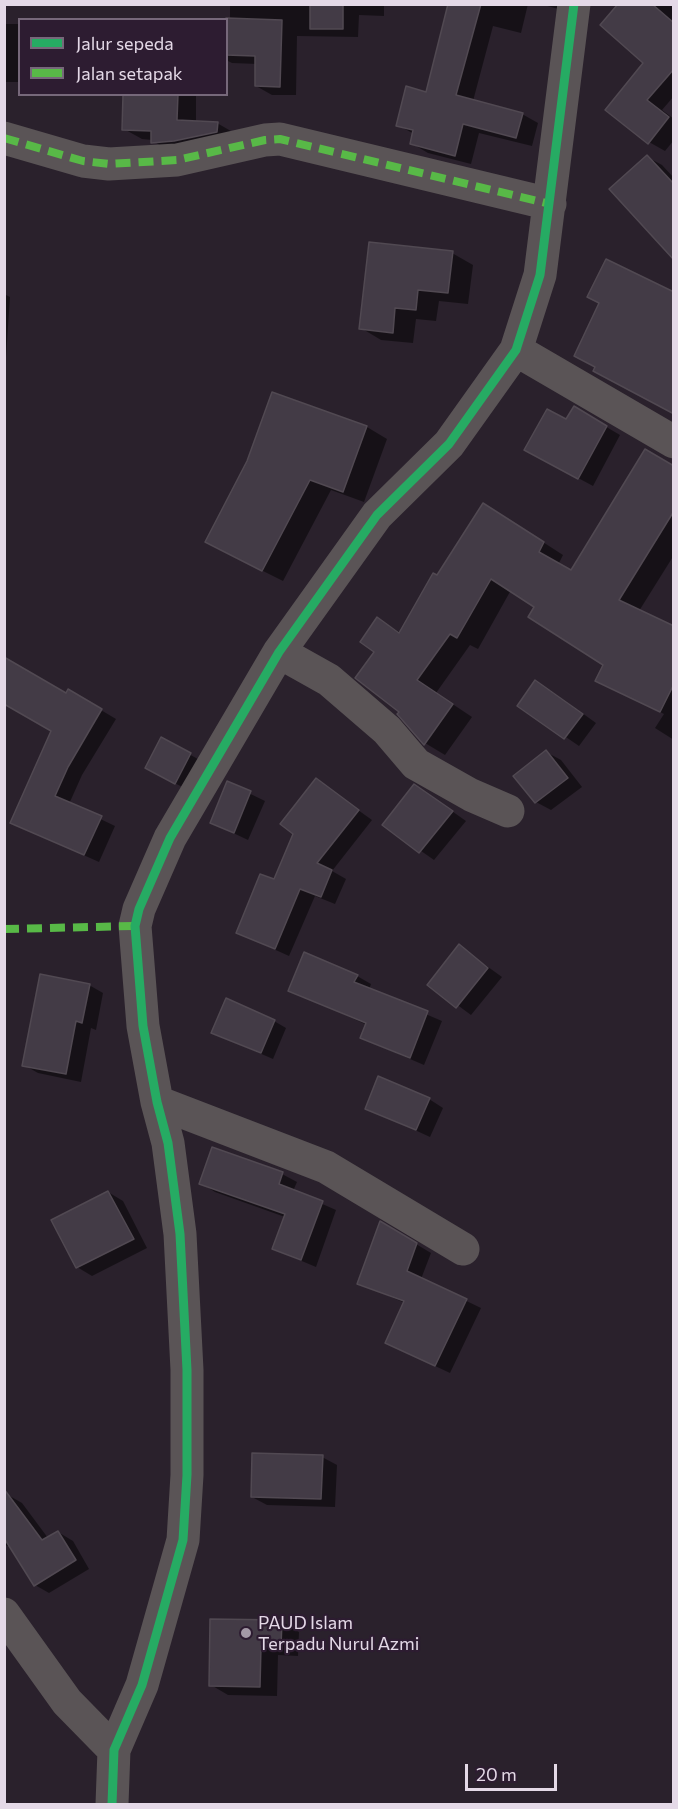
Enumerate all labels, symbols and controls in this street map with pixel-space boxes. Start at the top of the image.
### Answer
legend [18,18,228,96]
text: Jalur sepeda [76,32,174,54]
text: Jalan setapak [76,62,183,84]
place label: PAUD Islam Terpadu Nurul Azmi [258,1612,419,1654]
marker: PAUD Islam Terpadu Nurul Azmi [239,1626,253,1640]
scale bar [468,1752,560,1790]
text: 20 m [476,1763,517,1785]

